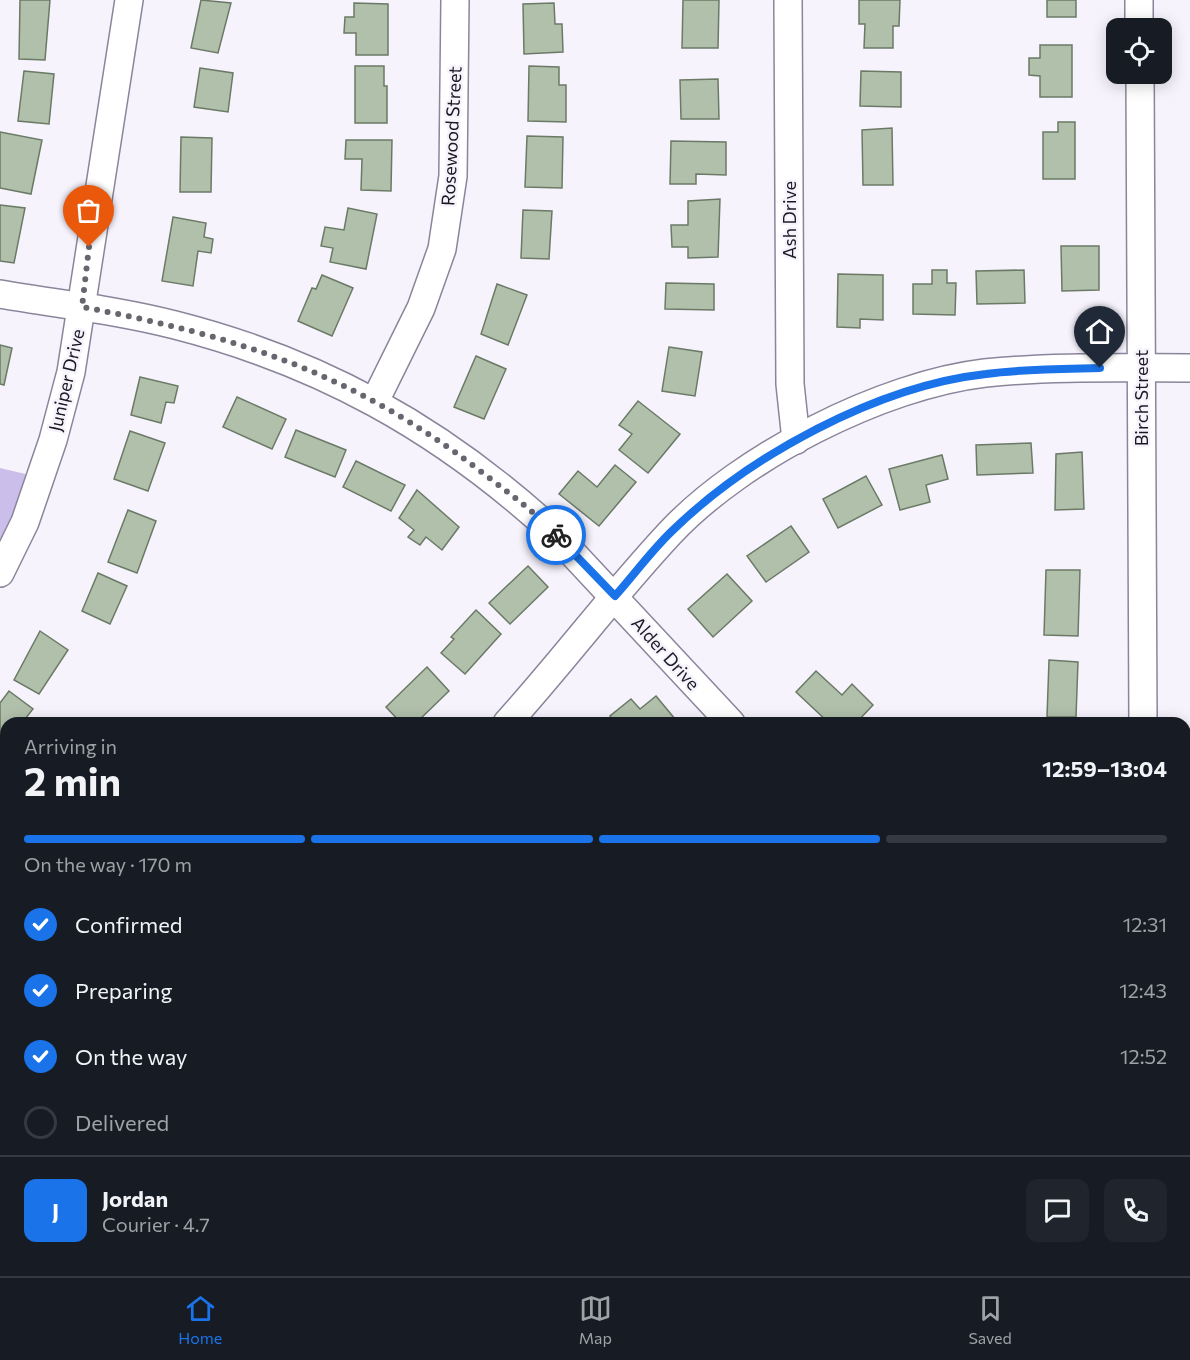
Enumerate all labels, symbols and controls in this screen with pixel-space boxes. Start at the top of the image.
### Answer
map controls [1106,18,1172,84]
button: locate [1106,18,1172,84]
street label: Rosewood Street [436,66,466,206]
street label: Ash Drive [778,181,800,259]
pin [63,185,114,247]
icon: bag [72,194,105,227]
pin [1074,306,1125,368]
icon: home [1083,315,1116,348]
street label: Juniper Drive [44,327,88,433]
street label: Birch Street [1130,350,1152,446]
courier [526,505,586,565]
icon: bike [540,519,573,552]
street label: Alder Drive [627,612,705,694]
text: Arriving in [24,734,117,758]
text: 12:59–13:04 [1042,755,1167,782]
text: 2 min [24,756,121,804]
text: On the way · 170 m [24,852,192,876]
icon: check [24,908,57,941]
text: Confirmed [75,911,182,938]
text: 12:31 [1123,912,1167,936]
icon: check [24,974,57,1007]
text: Preparing [75,977,172,1004]
text: 12:43 [1119,978,1167,1002]
icon: check [24,1040,57,1073]
text: On the way [75,1043,187,1070]
text: 12:52 [1120,1044,1167,1068]
text: Delivered [75,1109,169,1136]
button: chat [1026,1179,1089,1242]
button: phone [1104,1179,1167,1242]
text: Jordan [102,1185,168,1212]
text: J [52,1197,59,1224]
text: Courier · 4.7 [102,1212,210,1236]
tab: Home [178,1292,222,1347]
tab: Map [579,1292,612,1347]
tab: Saved [968,1292,1012,1347]

